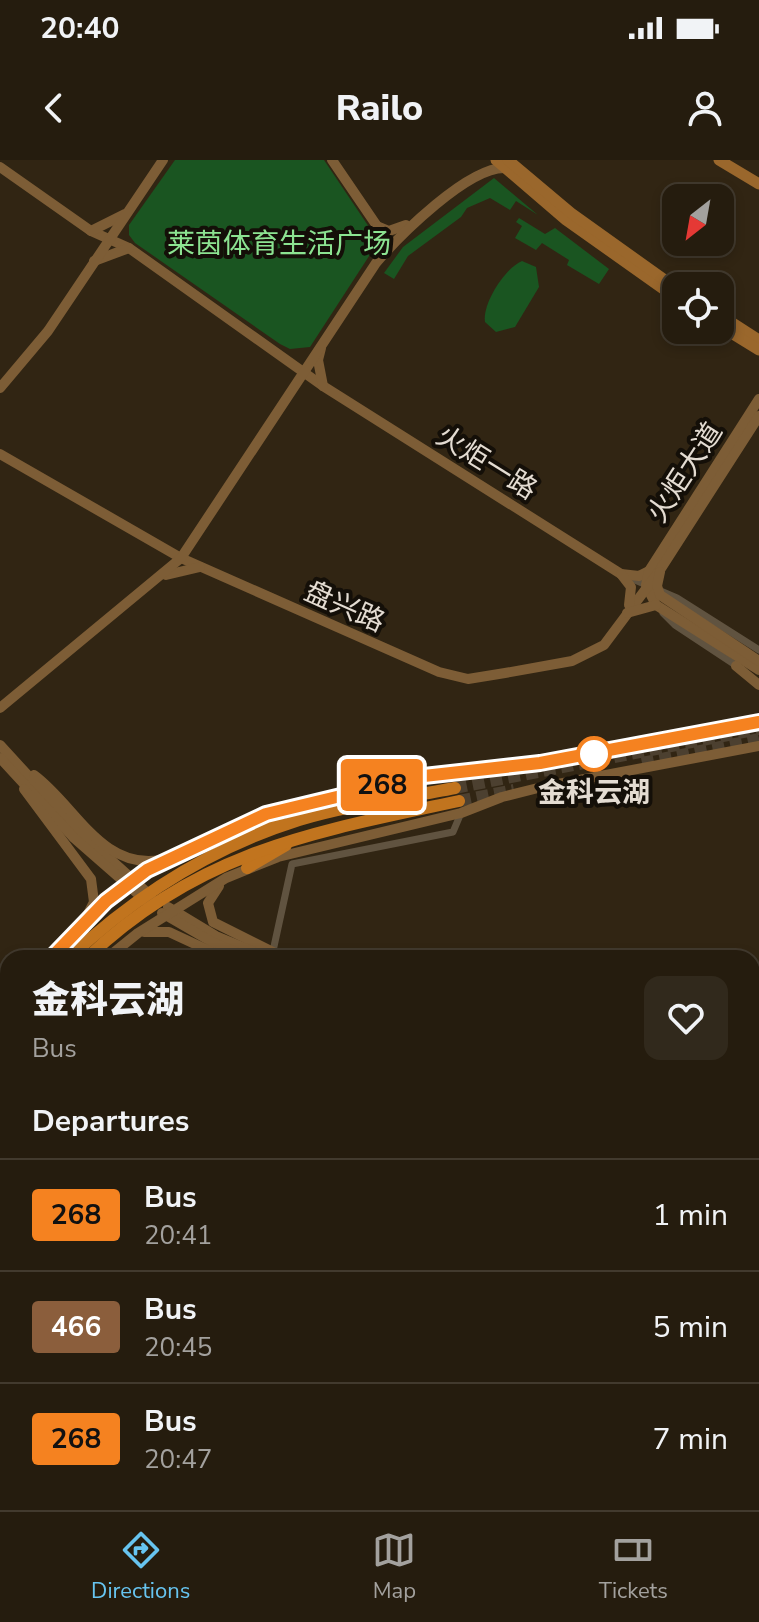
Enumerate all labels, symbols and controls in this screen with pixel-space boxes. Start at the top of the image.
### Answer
text: 20:40 [40,8,119,49]
text: Railo [336,84,423,133]
icon: back [32,86,76,130]
icon: person [683,86,727,130]
north arrow [662,184,734,256]
map controls [662,184,734,344]
park label: 莱茵体育生活广场 [167,225,391,263]
button: locate [662,272,734,344]
street label: 火炬大道 [638,415,731,530]
street label: 火炬一路 [429,417,544,509]
street label: 盘兴路 [298,572,391,641]
marker: 金科云湖 [577,737,611,771]
line badge: 268 [336,759,428,811]
text: 268 [357,766,407,804]
place label: 金科云湖 [538,774,650,812]
text: 金科云湖 [32,975,184,1026]
button: heart [644,976,728,1060]
text: Bus [32,1031,77,1066]
text: Departures [32,1101,189,1142]
text: Bus [144,1177,197,1218]
text: 1 min [653,1195,728,1236]
text: 268 [51,1196,101,1234]
text: 20:41 [144,1218,212,1253]
text: Bus [144,1289,197,1330]
text: 5 min [653,1307,728,1348]
text: 466 [51,1308,101,1346]
text: 20:45 [144,1330,212,1365]
text: Bus [144,1401,197,1442]
text: 7 min [653,1419,728,1460]
text: 268 [51,1420,101,1458]
text: 20:47 [144,1442,212,1477]
tab: Directions [91,1528,190,1606]
tab: Map [372,1528,416,1606]
tab: Tickets [599,1528,668,1606]

